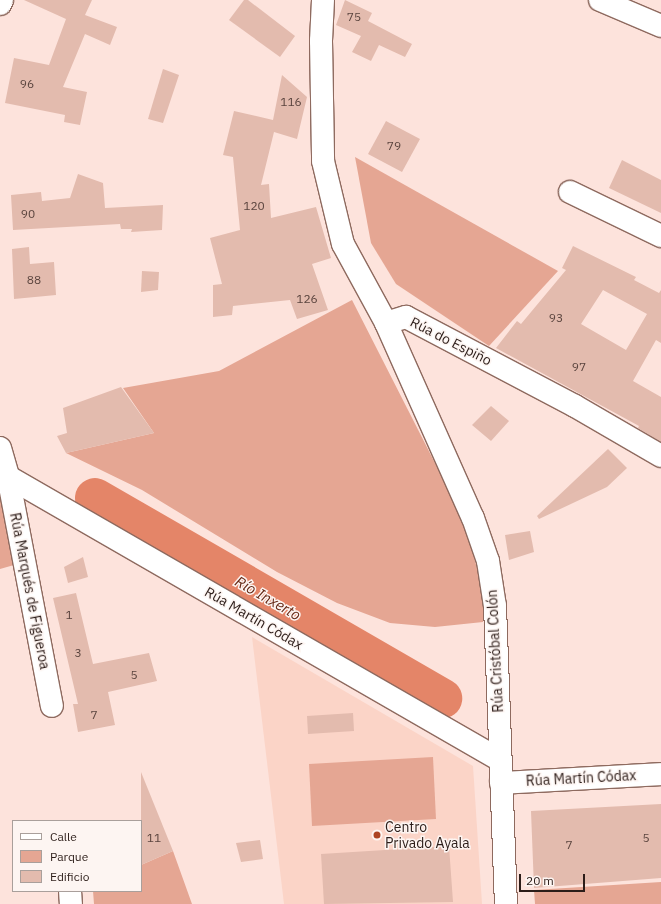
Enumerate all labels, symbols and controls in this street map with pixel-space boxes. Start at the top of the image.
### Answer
house number: 75 [347,10,361,24]
house number: 96 [20,77,34,91]
house number: 116 [280,95,302,109]
house number: 79 [387,139,401,153]
house number: 120 [243,199,265,213]
house number: 90 [21,207,35,221]
house number: 88 [27,273,41,287]
house number: 126 [296,292,318,306]
house number: 93 [549,311,563,325]
street label: Rúa do Espiño [407,313,495,369]
house number: 97 [572,360,586,374]
street label: Rúa Marqués de Figueroa [7,511,53,671]
water label: Río Inxerto [232,572,304,624]
street label: Rúa Martín Códax [202,583,306,653]
street label: Rúa Cristóbal Colón [483,589,507,713]
house number: 1 [65,608,73,622]
house number: 3 [74,646,82,660]
house number: 5 [130,668,138,682]
house number: 7 [90,708,98,722]
street label: Rúa Martín Códax [525,767,637,789]
place label: Centro Privado Ayala [385,819,470,852]
legend [12,820,142,892]
text: Calle [50,829,77,844]
marker: Centro Privado Ayala [372,830,382,840]
house number: 11 [147,831,161,845]
house number: 5 [642,831,650,845]
house number: 7 [565,838,573,852]
text: Parque [50,849,88,864]
scale bar [521,866,587,892]
text: Edificio [50,869,89,884]
text: 20 m [526,873,554,888]

